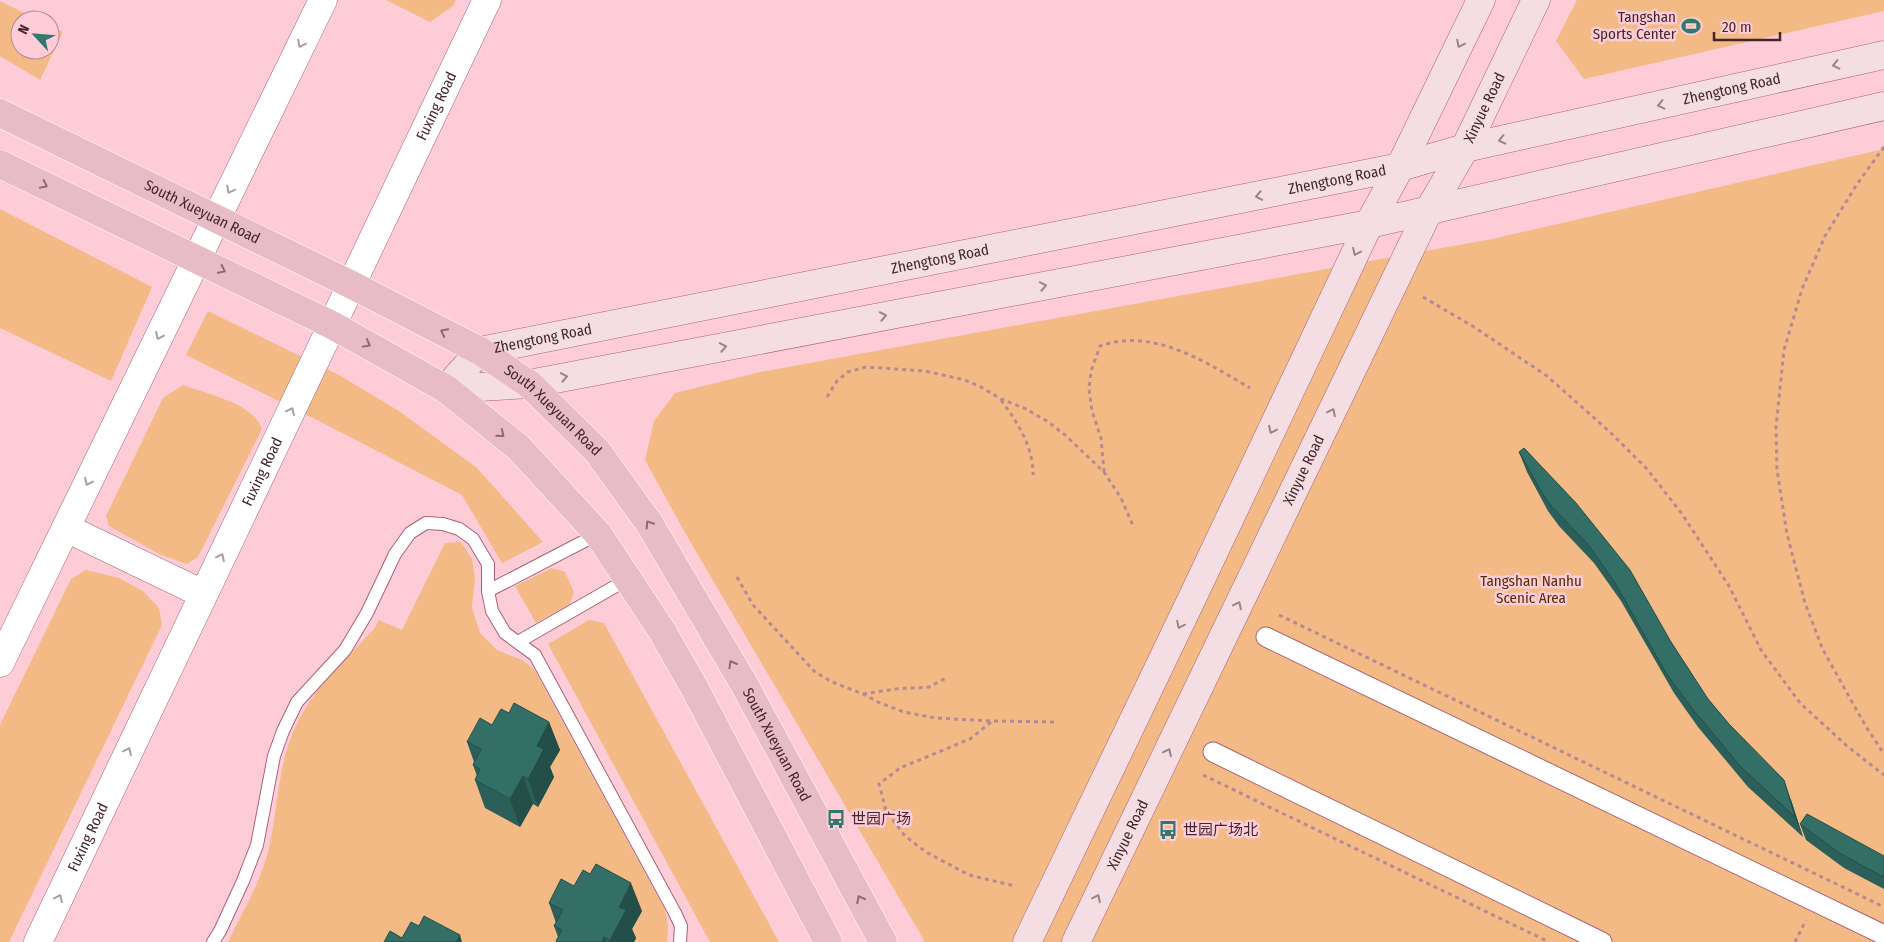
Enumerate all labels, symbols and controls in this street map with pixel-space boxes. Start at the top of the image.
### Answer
place label: Tangshan Sports Center [1593,8,1677,43]
north arrow [10,10,60,60]
scale bar [1714,10,1780,42]
sports icon: Tangshan Sports Center [1680,15,1702,37]
text: 20 m [1722,18,1752,36]
text: N [14,22,33,37]
one-way arrow [297,39,308,48]
one-way arrow [1456,39,1466,48]
one-way arrow [1832,59,1841,70]
street label: Fuxing Road [412,69,460,143]
street label: Zhengtong Road [1681,69,1782,108]
street label: Xinyue Road [1460,70,1509,146]
one-way arrow [1656,99,1665,109]
one-way arrow [1498,134,1507,145]
street label: Zhengtong Road [1286,161,1388,198]
street label: South Xueyuan Road [141,176,263,248]
one-way arrow [39,178,48,189]
one-way arrow [226,185,237,194]
one-way arrow [1254,190,1263,200]
street label: Zhengtong Road [889,240,990,278]
one-way arrow [1351,247,1362,256]
one-way arrow [217,264,226,274]
one-way arrow [1038,281,1047,292]
one-way arrow [878,312,887,322]
street label: Zhengtong Road [492,320,593,357]
one-way arrow [440,328,449,338]
one-way arrow [155,331,165,340]
one-way arrow [361,338,370,348]
one-way arrow [719,342,728,352]
street label: South Xueyuan Road [501,361,605,459]
one-way arrow [559,373,568,383]
one-way arrow [285,407,295,416]
one-way arrow [1326,408,1336,417]
one-way arrow [1267,425,1278,434]
one-way arrow [496,428,505,437]
street label: Xinyue Road [1279,432,1328,508]
street label: Fuxing Road [238,434,286,509]
one-way arrow [84,477,94,486]
one-way arrow [646,521,655,530]
one-way arrow [215,553,225,562]
park label: Tangshan Nanhu Scenic Area [1480,572,1582,607]
one-way arrow [1232,601,1243,610]
one-way arrow [1176,620,1186,629]
one-way arrow [729,660,739,669]
street label: South Xueyuan Road [739,685,815,805]
one-way arrow [122,747,133,756]
one-way arrow [1162,748,1172,757]
street label: Xinyue Road [1103,797,1152,873]
street label: Fuxing Road [64,800,112,874]
bus stop icon: 世园广场 [825,808,847,830]
place label: 世园广场 [851,810,911,828]
bus stop icon: 世园广场北 [1157,819,1179,841]
place label: 世园广场北 [1183,821,1258,839]
one-way arrow [52,894,63,903]
one-way arrow [1091,894,1102,903]
one-way arrow [856,895,866,904]

